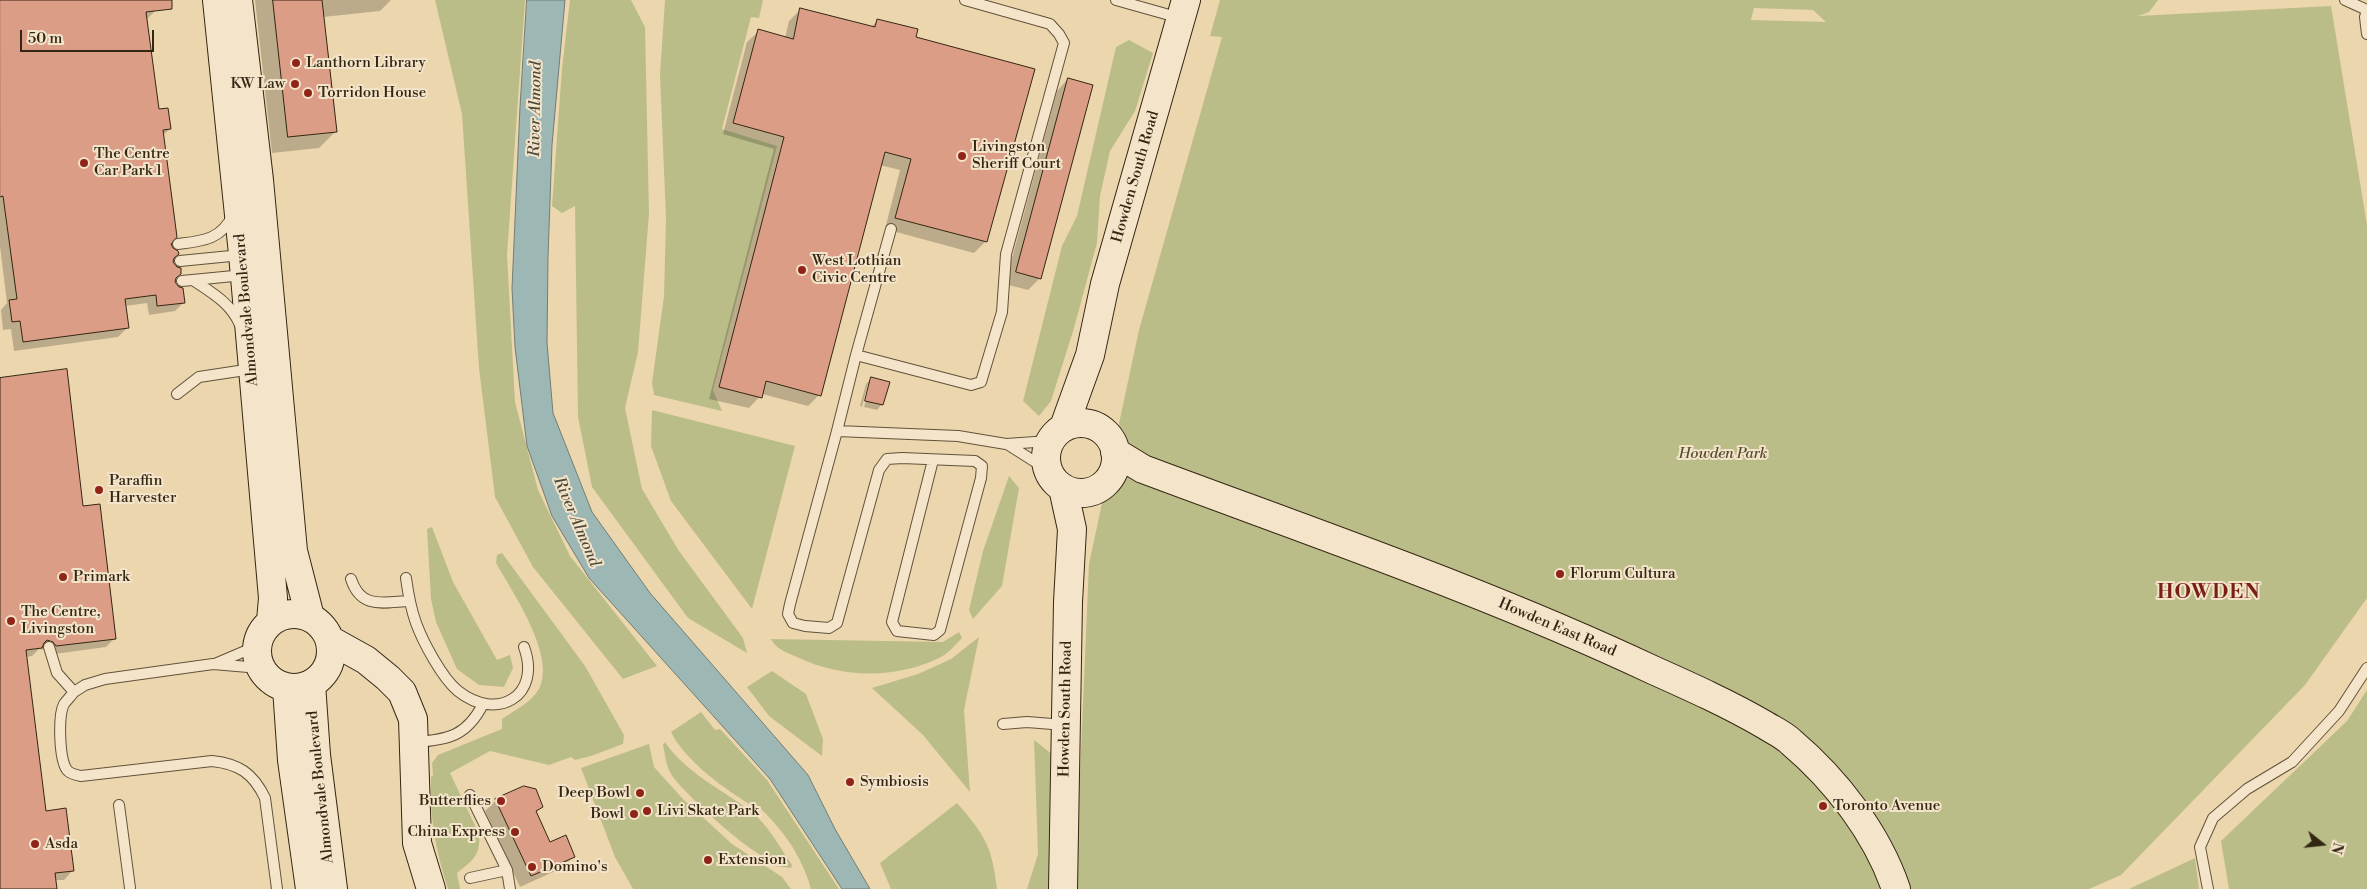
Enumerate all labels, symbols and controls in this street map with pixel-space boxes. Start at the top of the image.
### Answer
scale bar [22,20,156,52]
text: 50 m [28,29,62,48]
place label: Lanthorn Library [306,54,426,72]
marker: Lanthorn Library [290,57,302,69]
water label: River Almond [526,61,546,157]
place label: KW Law [230,75,285,93]
marker: KW Law [289,78,301,90]
place label: Torridon House [318,84,426,102]
marker: Torridon House [302,87,314,99]
street label: Howden South Road [1109,109,1163,245]
place label: Livingston Sheriff Court [972,138,1061,173]
place label: The Centre Car Park 1 [94,145,170,180]
marker: Livingston Sheriff Court [956,150,968,162]
marker: The Centre Car Park 1 [78,157,90,169]
street label: Almondvale Boulevard [231,233,263,387]
place label: West Lothian Civic Centre [812,252,901,287]
marker: West Lothian Civic Centre [796,264,808,276]
park label: Howden Park [1679,445,1767,463]
place label: Paraffin Harvester [109,472,176,507]
water label: River Almond [548,474,604,570]
marker: Paraffin Harvester [93,484,105,496]
place label: Florum Cultura [1570,565,1676,583]
place label: Primark [73,568,130,586]
marker: Florum Cultura [1554,568,1566,580]
marker: Primark [57,571,69,583]
district label: HOWDEN [2156,581,2262,605]
street label: Howden East Road [1495,595,1619,661]
place label: The Centre, Livingston [21,603,100,638]
marker: The Centre, Livingston [5,615,17,627]
street label: Howden South Road [1056,641,1076,777]
street label: Almondvale Boulevard [304,710,338,864]
place label: Symbiosis [860,773,929,791]
marker: Symbiosis [844,776,856,788]
place label: Deep Bowl [558,784,630,802]
marker: Deep Bowl [634,787,646,799]
place label: Butterflies [419,792,491,810]
marker: Butterflies [495,795,507,807]
place label: Toronto Avenue [1833,797,1940,815]
marker: Toronto Avenue [1817,800,1829,812]
place label: Livi Skate Park [657,802,759,820]
place label: Bowl [591,805,624,823]
marker: Livi Skate Park [641,805,653,817]
marker: Bowl [628,808,640,820]
north arrow [2297,819,2347,869]
place label: China Express [407,823,505,841]
marker: China Express [509,826,521,838]
place label: Asda [45,835,78,853]
marker: Asda [29,838,41,850]
text: N [2326,840,2347,856]
place label: Extension [718,851,787,869]
marker: Extension [702,854,714,866]
place label: Domino's [542,858,607,876]
marker: Domino's [526,861,538,873]

